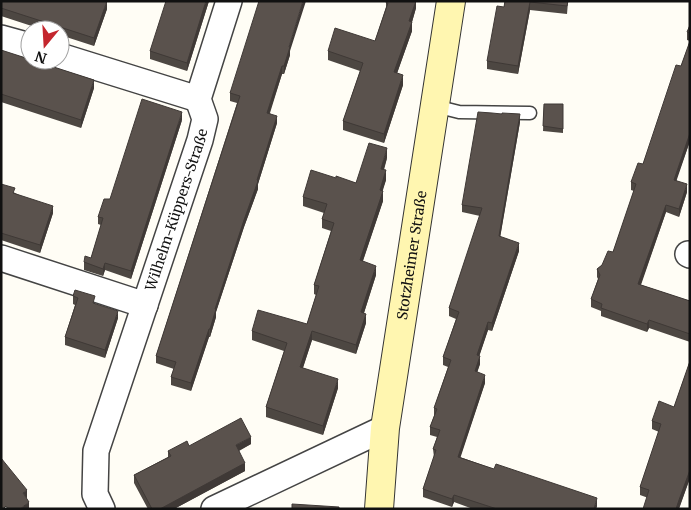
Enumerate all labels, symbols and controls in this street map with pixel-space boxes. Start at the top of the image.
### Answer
north arrow [20,20,70,70]
text: N [33,47,49,68]
street label: Wilhelm-Küppers-Straße [141,127,211,294]
street label: Stotzheimer Straße [393,189,431,321]

